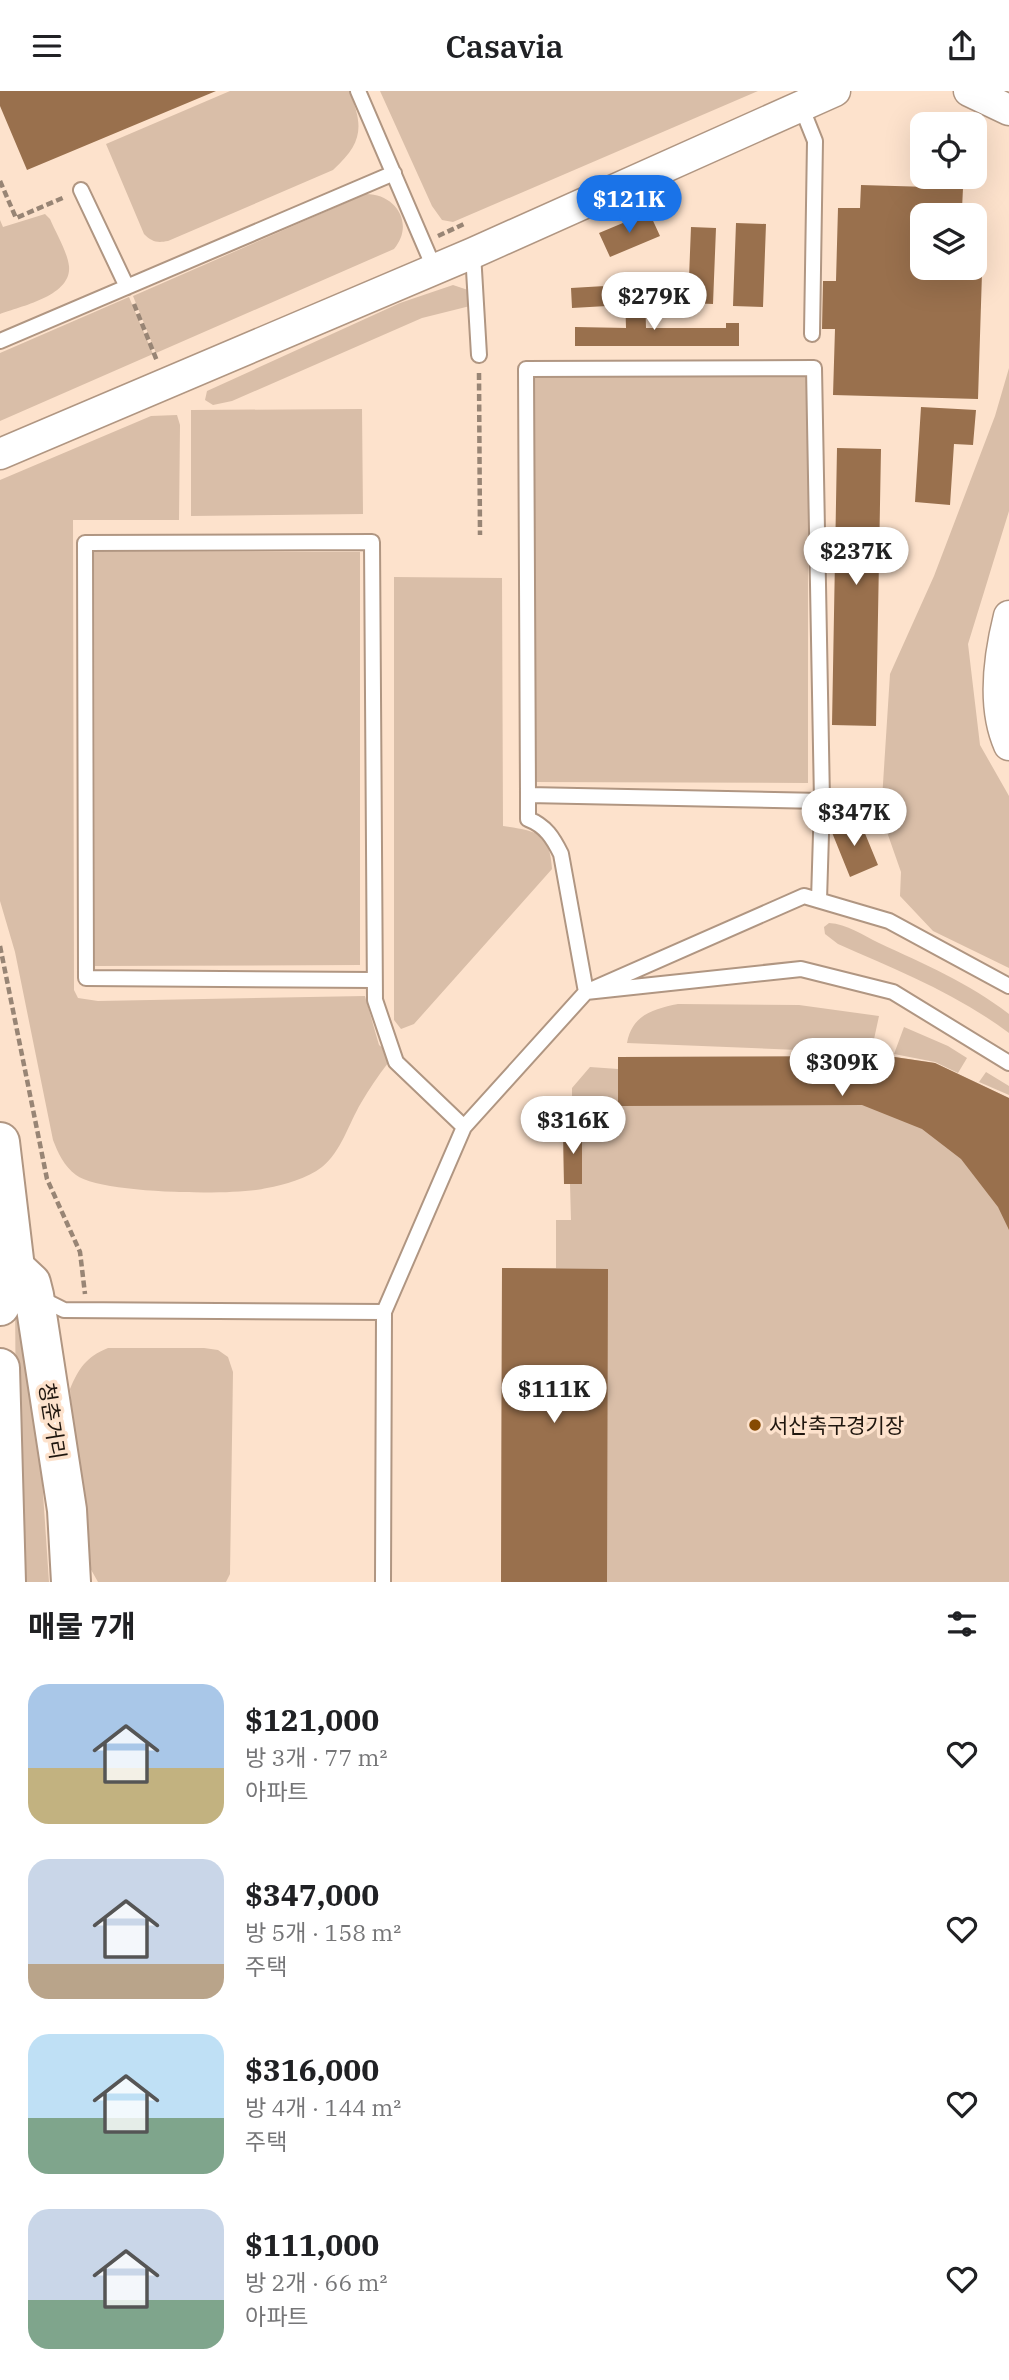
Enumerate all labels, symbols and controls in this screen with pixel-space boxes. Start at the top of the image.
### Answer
text: Casavia [445,25,564,67]
icon: menu [28,27,66,65]
icon: share [943,27,981,65]
map controls [910,112,987,280]
button: locate [910,112,987,189]
pin: $121K [580,176,678,235]
text: $121K [593,183,665,213]
button: layers [910,203,987,280]
pin: $279K [605,273,703,332]
text: $279K [618,280,690,310]
pin: $237K [807,527,905,587]
text: $237K [820,535,892,565]
pin: $347K [805,789,903,848]
text: $347K [818,796,890,826]
pin: $309K [793,1039,891,1098]
text: $309K [806,1046,878,1076]
pin: $316K [524,1097,622,1156]
text: $316K [537,1104,609,1134]
pin: $111K [505,1365,603,1425]
text: $111K [518,1373,590,1403]
street label: 청춘거리 [33,1381,73,1461]
place label: 서산축구경기장 [769,1411,904,1439]
marker: 서산축구경기장 [747,1417,763,1433]
icon: filters [943,1605,981,1643]
text: 매물 7개 [28,1606,136,1645]
text: $121,000 [245,1700,379,1739]
icon: home [84,1712,168,1796]
icon: heart [943,1735,981,1773]
text: 방 3개 · 77 m² [245,1742,387,1772]
text: 아파트 [245,1776,308,1806]
text: $347,000 [245,1875,379,1914]
icon: home [84,1887,168,1971]
icon: heart [943,1910,981,1948]
text: 방 5개 · 158 m² [245,1917,401,1947]
text: 주택 [245,1951,287,1981]
text: $316,000 [245,2050,379,2089]
icon: home [84,2062,168,2146]
icon: heart [943,2085,981,2123]
text: 방 4개 · 144 m² [245,2092,401,2122]
text: 주택 [245,2126,287,2156]
text: $111,000 [245,2225,379,2264]
icon: home [84,2237,168,2321]
icon: heart [943,2260,981,2298]
text: 방 2개 · 66 m² [245,2267,387,2297]
text: 아파트 [245,2301,308,2331]

